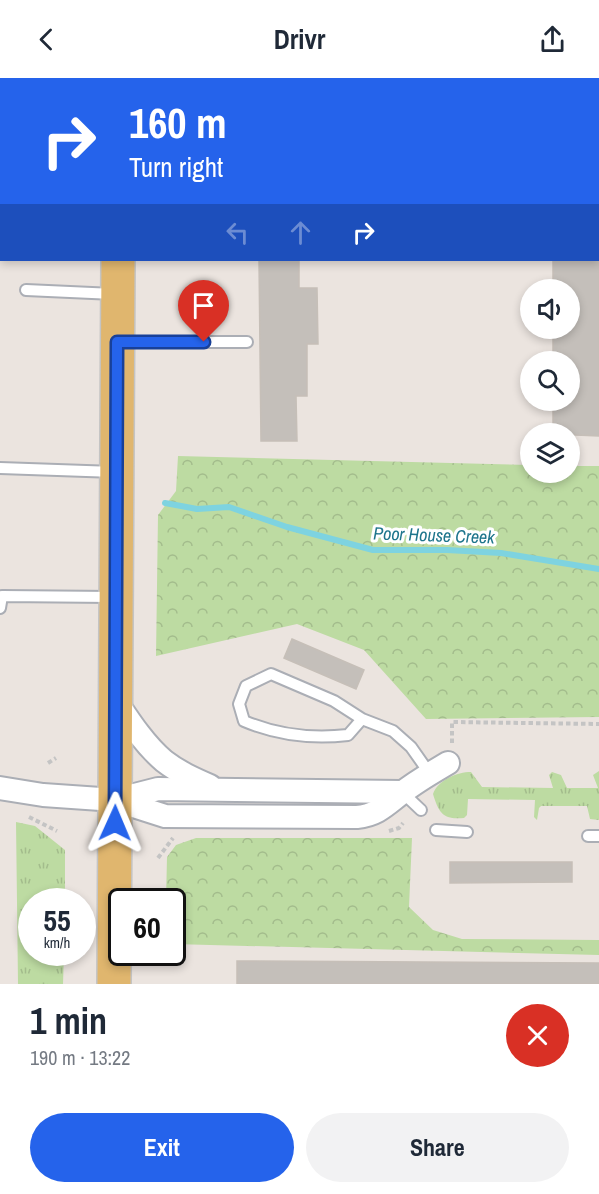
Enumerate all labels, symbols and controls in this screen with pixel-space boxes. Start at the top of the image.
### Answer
text: Drivr [274,21,325,57]
icon: back [30,23,63,56]
icon: share [536,23,569,56]
text: 160 m [129,95,227,151]
icon: right [30,102,108,180]
text: Turn right [129,149,223,185]
icon: left [221,216,254,249]
icon: ahead [284,216,317,249]
icon: right [347,216,380,249]
map controls [520,279,580,483]
button: sound [520,279,580,339]
pin [178,280,229,342]
icon: arrive [187,289,220,322]
button: search [520,351,580,411]
button: layers [520,423,580,483]
water label: Poor House Creek [373,520,496,550]
position arrow [83,791,147,855]
speed limit sign: 60 [108,888,186,966]
text: 55 [43,900,71,940]
text: km/h [44,932,70,953]
text: 1 min [30,997,107,1045]
button: close [506,1004,569,1067]
text: 190 m · 13:22 [30,1044,130,1071]
button: Exit [30,1113,294,1182]
button: Share [306,1113,569,1182]

